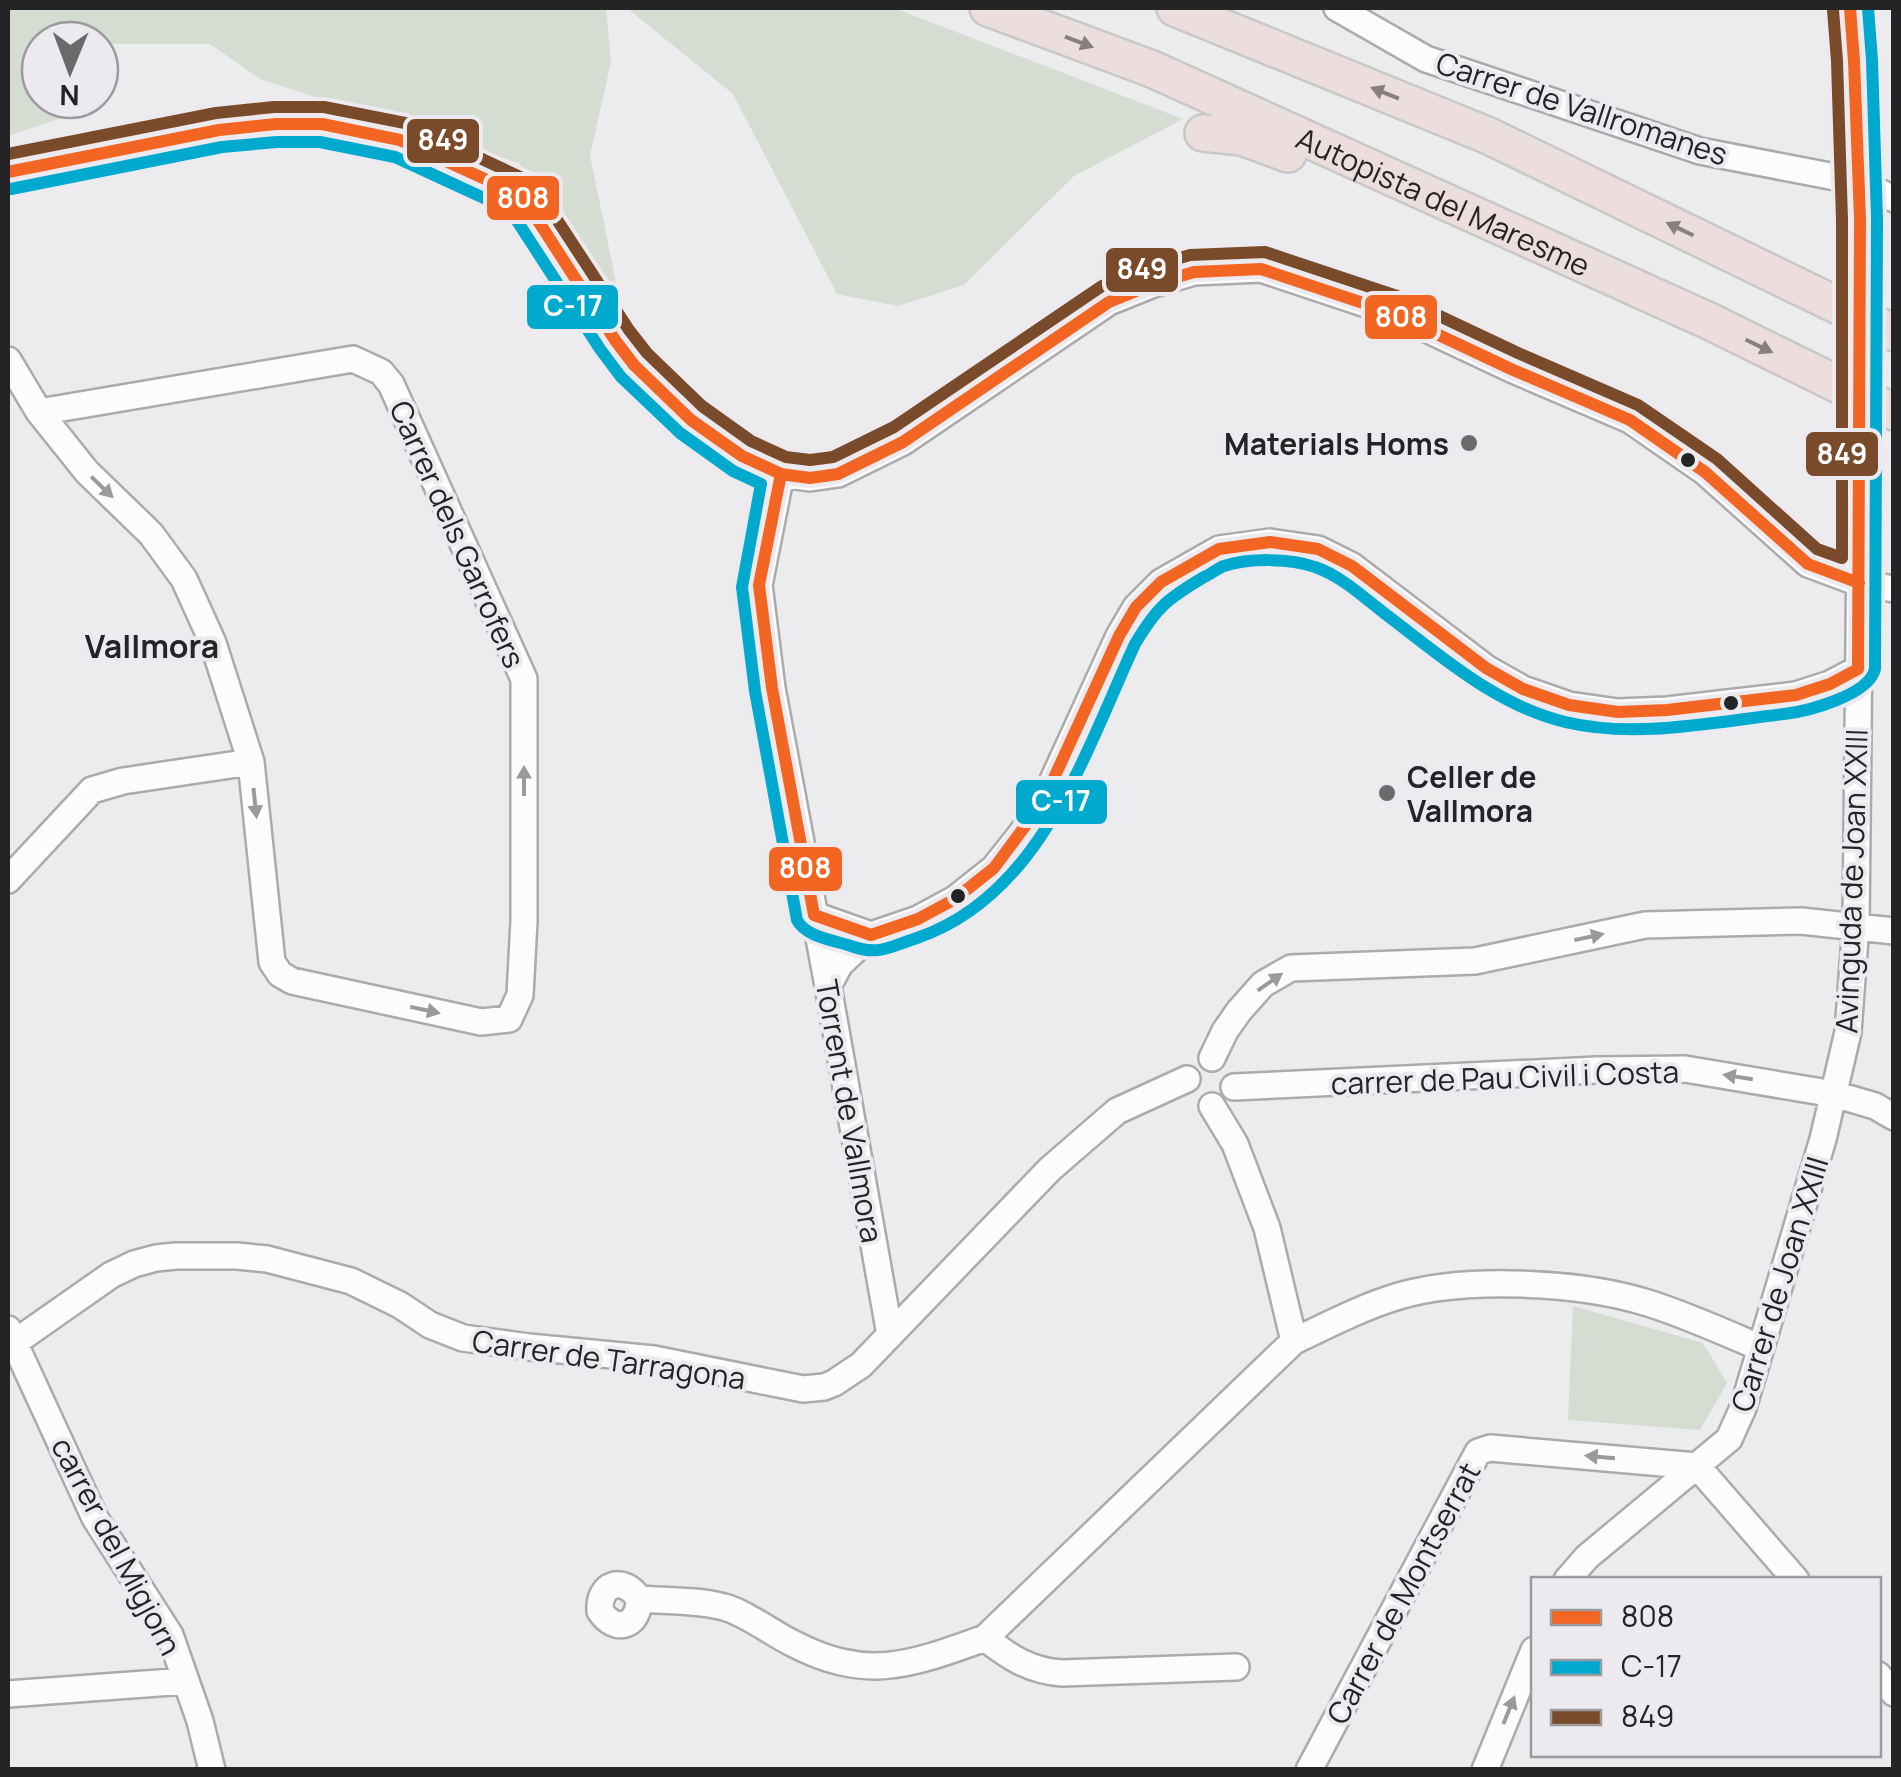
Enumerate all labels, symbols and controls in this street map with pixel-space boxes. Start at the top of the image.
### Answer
north arrow [20,20,120,120]
one-way arrow [1065,35,1095,50]
street label: Carrer de Vallromanes [1431,42,1733,174]
text: N [59,77,80,115]
one-way arrow [1370,85,1400,101]
line badge: 849 [405,117,481,165]
street label: Autopista del Maresme [1290,117,1597,285]
text: 849 [418,120,468,158]
line badge: 808 [485,174,561,222]
text: 808 [497,178,549,216]
one-way arrow [1665,220,1694,237]
line badge: 849 [1104,246,1180,294]
text: 849 [1117,249,1167,287]
line badge: C-17 [525,283,620,331]
text: C-17 [543,286,603,324]
line badge: 808 [1363,293,1439,341]
text: 808 [1375,297,1427,335]
one-way arrow [1745,337,1774,354]
street label: Carrer dels Garrofers [381,394,535,674]
place label: Materials Homs [1224,423,1449,464]
line badge: 849 [1804,430,1880,478]
marker: Materials Homs [1458,432,1480,454]
text: 849 [1817,434,1867,472]
unlabelled marker [1678,450,1698,470]
one-way arrow [90,475,114,498]
district label: Vallmora [85,624,219,668]
unlabelled marker [1721,693,1741,713]
street label: Avinguda de Joan XXIII [1825,728,1877,1034]
place label: Celler de Vallmora [1407,756,1537,831]
one-way arrow [516,765,532,797]
line badge: C-17 [1014,778,1109,826]
text: C-17 [1031,781,1091,819]
marker: Celler de Vallmora [1376,782,1398,804]
one-way arrow [248,787,264,819]
line badge: 808 [767,845,844,893]
text: 808 [779,848,831,886]
unlabelled marker [948,886,968,906]
one-way arrow [1573,928,1604,944]
one-way arrow [1257,973,1284,992]
street label: Torrent de Vallmora [807,976,893,1246]
one-way arrow [410,1003,441,1018]
street label: carrer de Pau Civil i Costa [1330,1050,1680,1104]
one-way arrow [1721,1069,1753,1084]
street label: Carrer de Joan XXIII [1721,1151,1837,1417]
street label: Carrer de Tarragona [470,1320,748,1398]
street label: carrer del Migjorn [42,1430,192,1662]
one-way arrow [1584,1449,1616,1465]
street label: Carrer de Montserrat [1317,1455,1489,1731]
legend [1531,1577,1881,1757]
text: 808 [1621,1595,1674,1636]
text: C-17 [1621,1645,1682,1686]
one-way arrow [1502,1695,1518,1725]
text: 849 [1621,1695,1674,1736]

